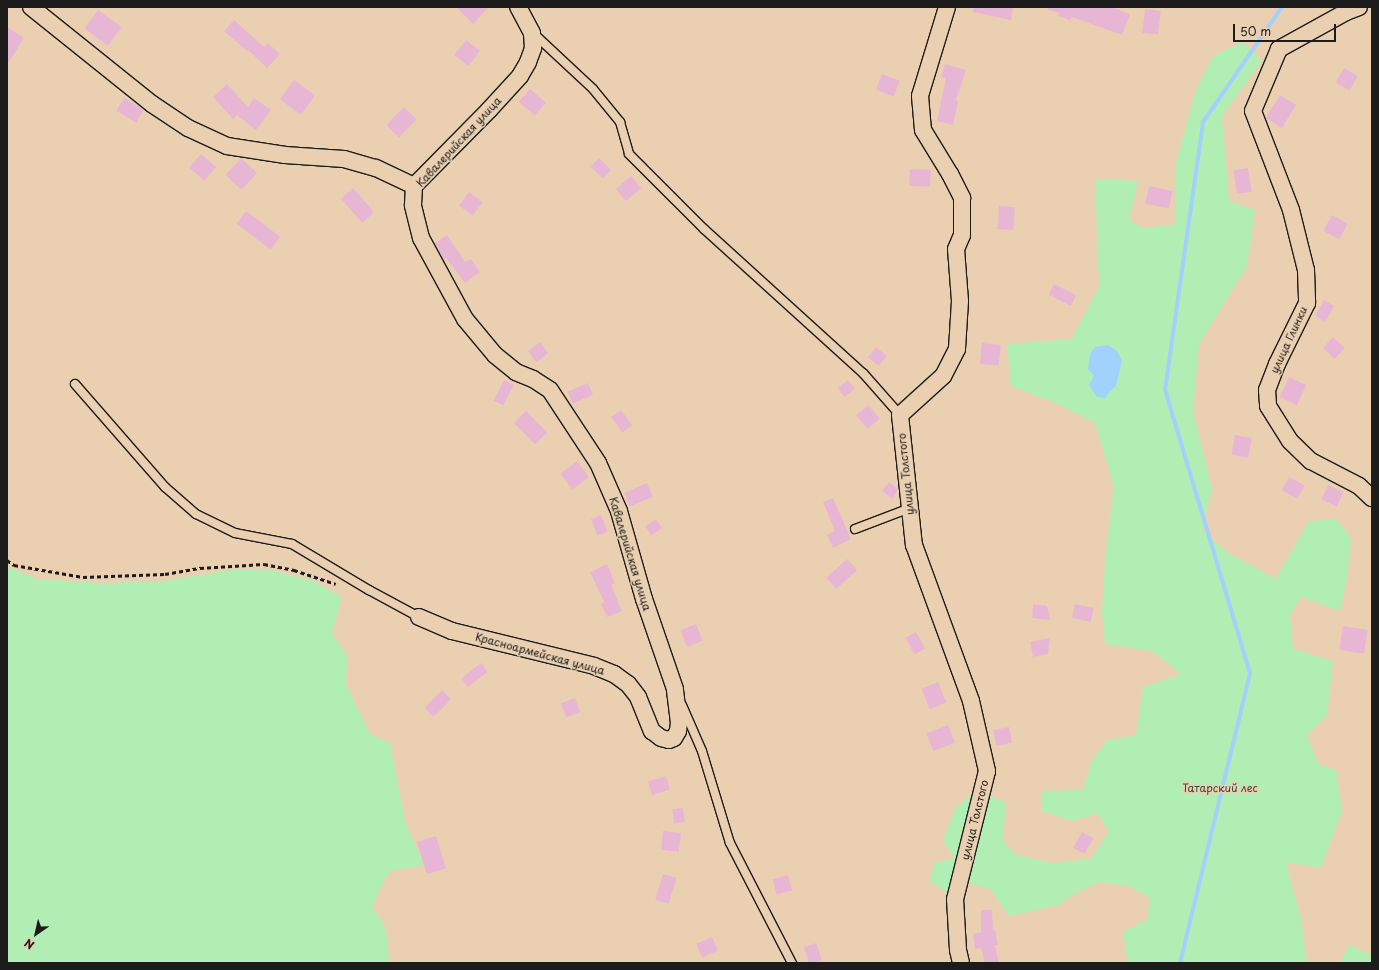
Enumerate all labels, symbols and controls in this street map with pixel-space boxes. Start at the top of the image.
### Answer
scale bar [1235,16,1338,42]
text: 50 m [1240,22,1271,40]
street label: Кавалерийская улица [414,94,504,190]
street label: улица Глинки [1268,304,1310,376]
street label: улица Толстого [895,432,917,516]
street label: Кавалерийская улица [606,495,654,613]
street label: Красноармейская улица [474,630,606,678]
street label: улица Толстого [959,778,991,862]
park label: Татарский лес [1182,781,1258,795]
north arrow [16,914,56,954]
text: N [21,935,37,954]

